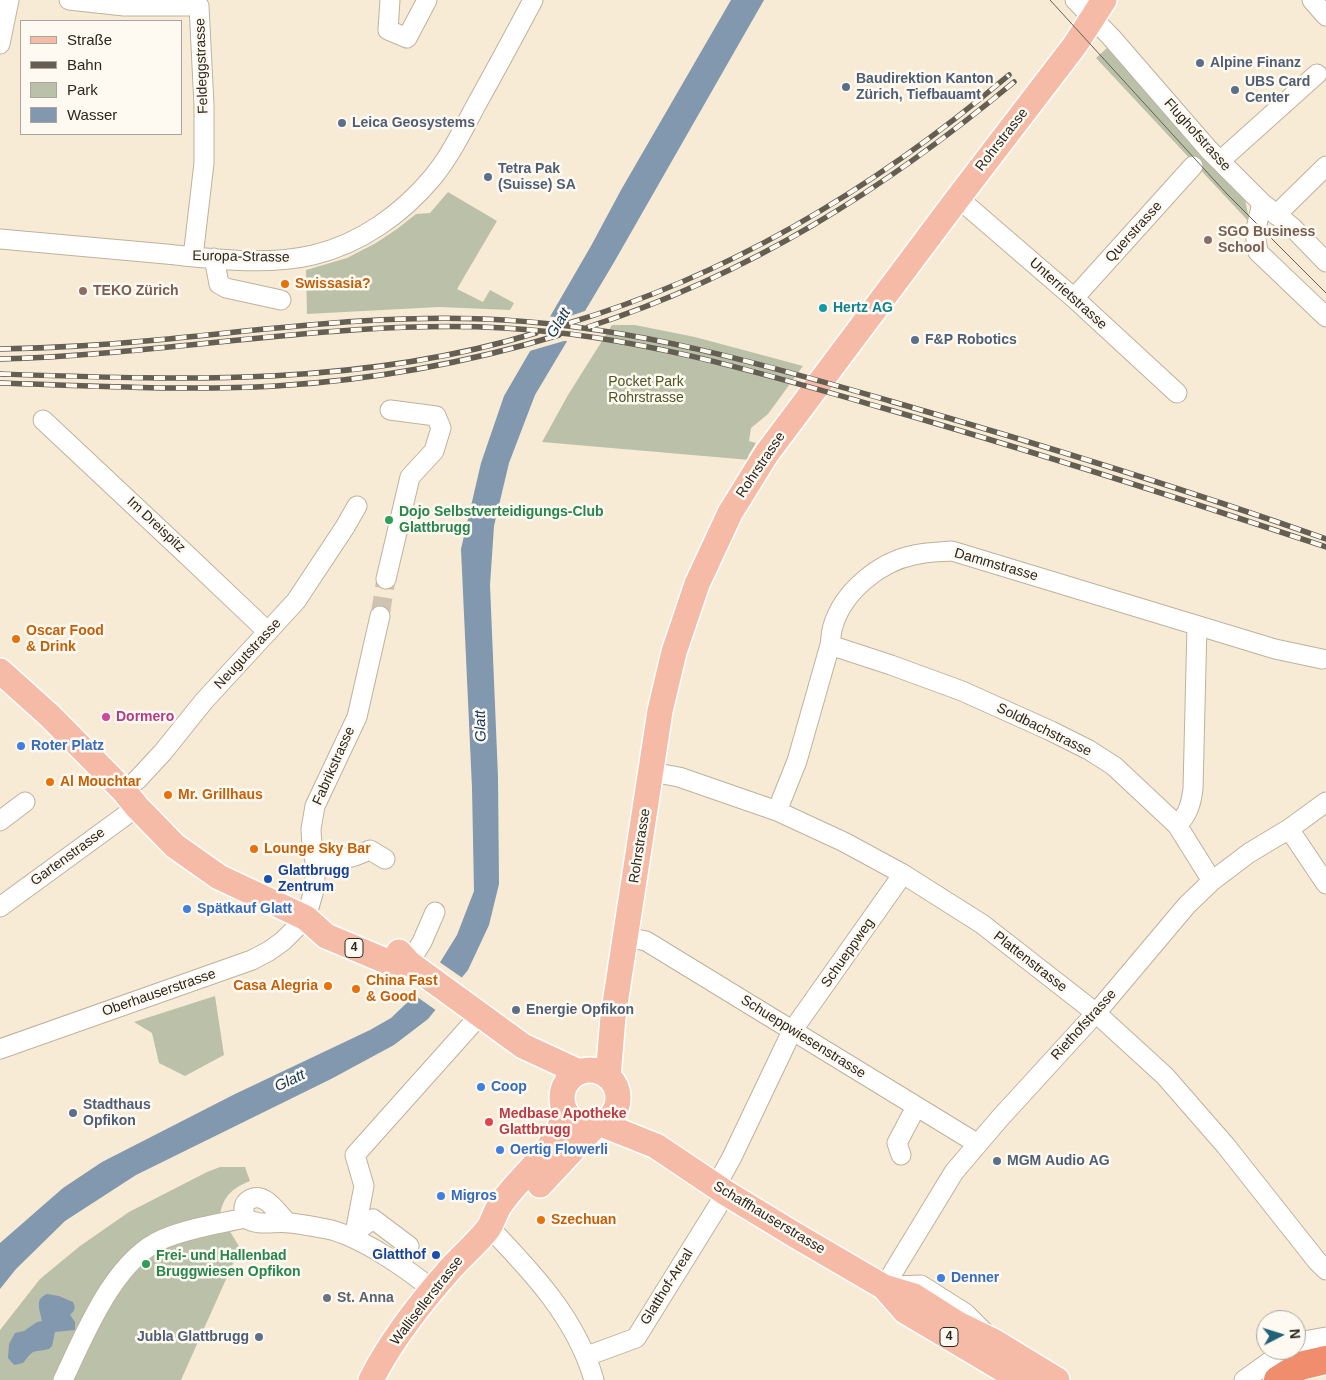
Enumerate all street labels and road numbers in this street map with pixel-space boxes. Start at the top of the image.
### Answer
street label: Feldeggstrasse [192,18,212,114]
street label: Flughofstrasse [1160,95,1234,175]
street label: Rohrstrasse [972,105,1032,175]
street label: Querstrasse [1102,198,1166,266]
street label: Europa-Strasse [192,248,290,266]
street label: Unterrietstrasse [1026,255,1110,333]
street label: Rohrstrasse [733,429,789,501]
street label: Im Dreispitz [123,494,189,556]
street label: Dammstrasse [952,545,1040,585]
street label: Neugutstrasse [211,615,285,693]
street label: Soldbachstrasse [994,700,1094,760]
street label: Fabrikstrasse [309,724,359,808]
street label: Rohrstrasse [626,807,654,885]
street label: Gartenstrasse [27,824,109,890]
street label: Schueppweg [818,915,878,991]
street label: Plattenstrasse [990,928,1070,996]
road number: 4 [345,938,363,958]
street label: Oberhauserstrasse [100,966,218,1020]
street label: Riethofstrasse [1048,986,1120,1064]
street label: Schueppwiesenstrasse [738,992,868,1082]
street label: Schaffhauserstrasse [710,1178,828,1258]
street label: Glatthof-Areal [637,1246,697,1328]
street label: Wallisellerstrasse [387,1253,467,1349]
road number: 4 [940,1328,958,1346]

